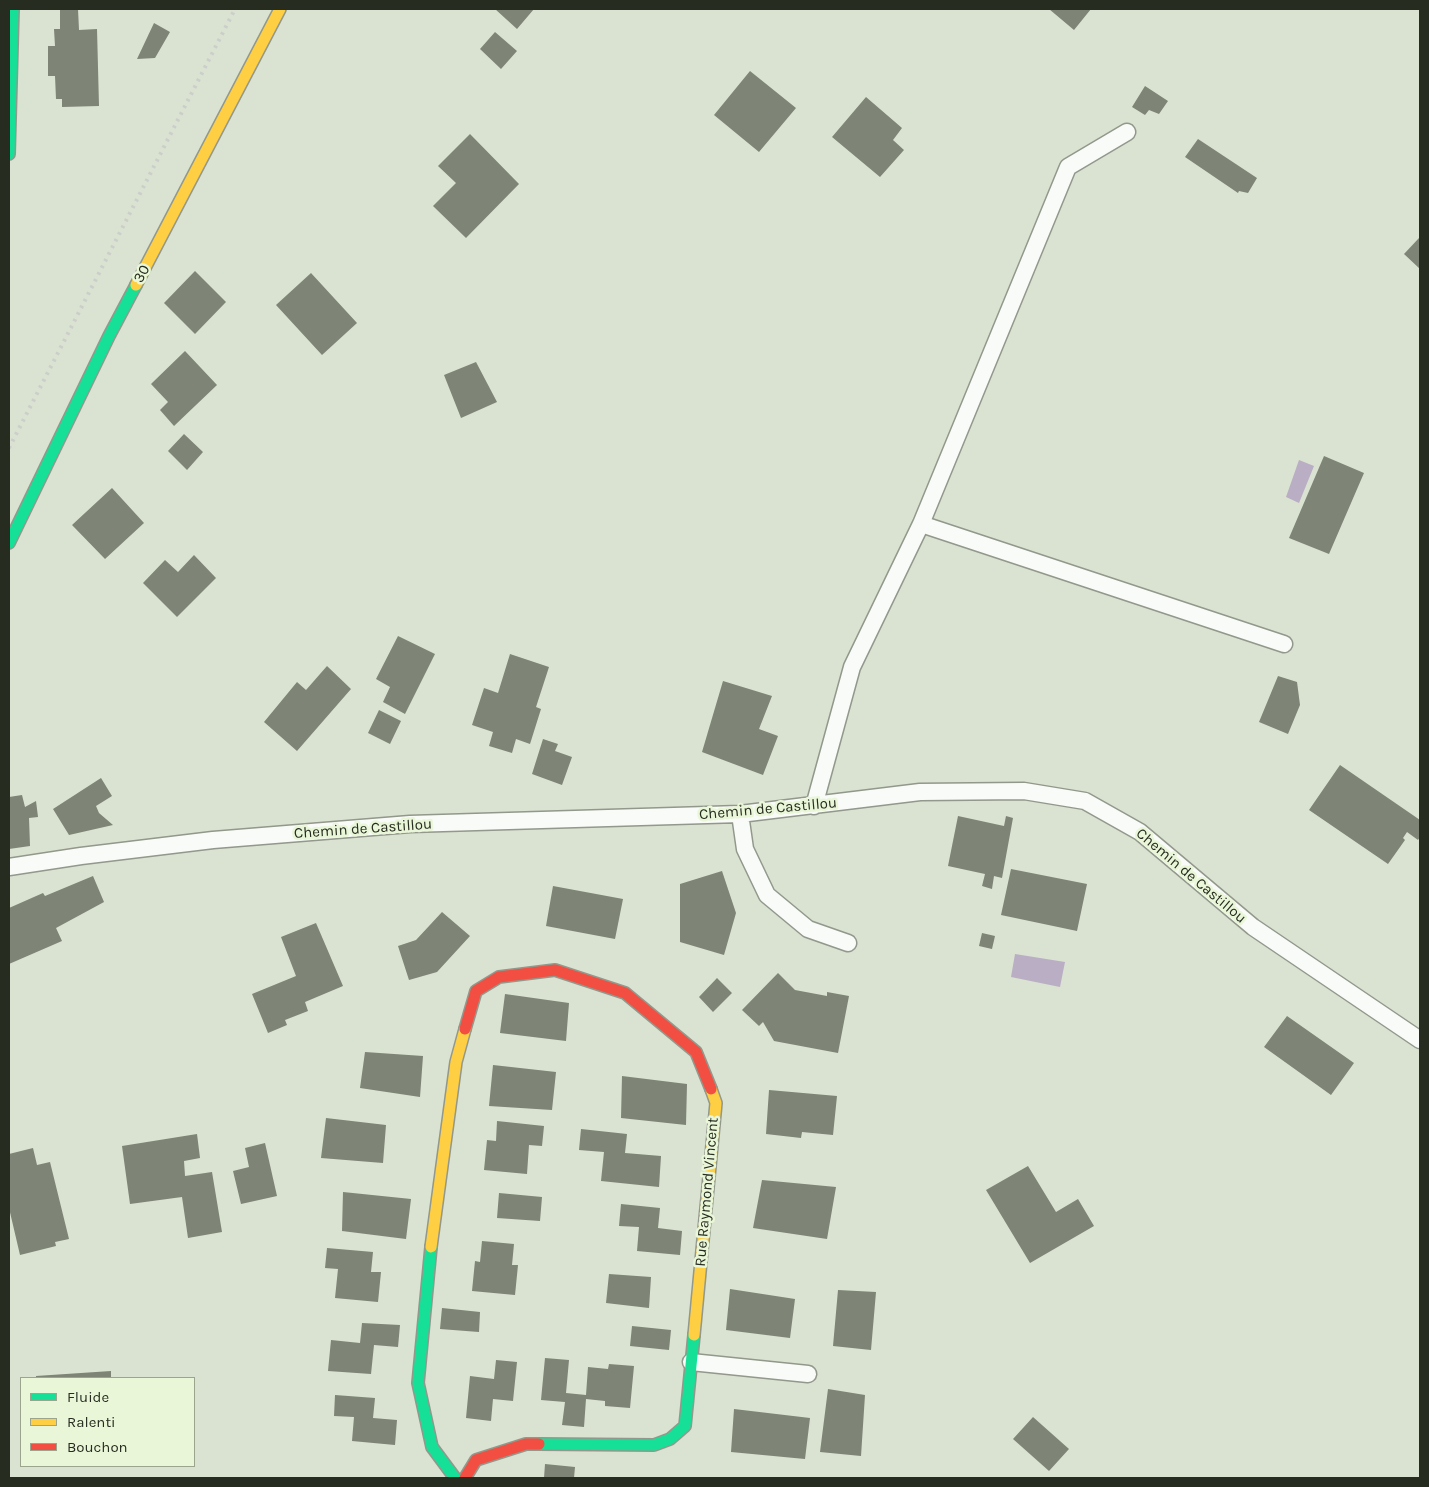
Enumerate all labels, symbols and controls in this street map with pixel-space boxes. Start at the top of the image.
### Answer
street label: 30 [130,262,154,286]
street label: Chemin de Castillou [698,794,838,824]
street label: Chemin de Castillou [293,815,433,843]
street label: Chemin de Castillou [1132,825,1250,927]
street label: Rue Raymond Vincent [692,1117,722,1267]
legend [20,1377,195,1467]
text: Fluide [67,1388,109,1406]
text: Ralenti [67,1413,116,1431]
text: Bouchon [67,1438,128,1456]

